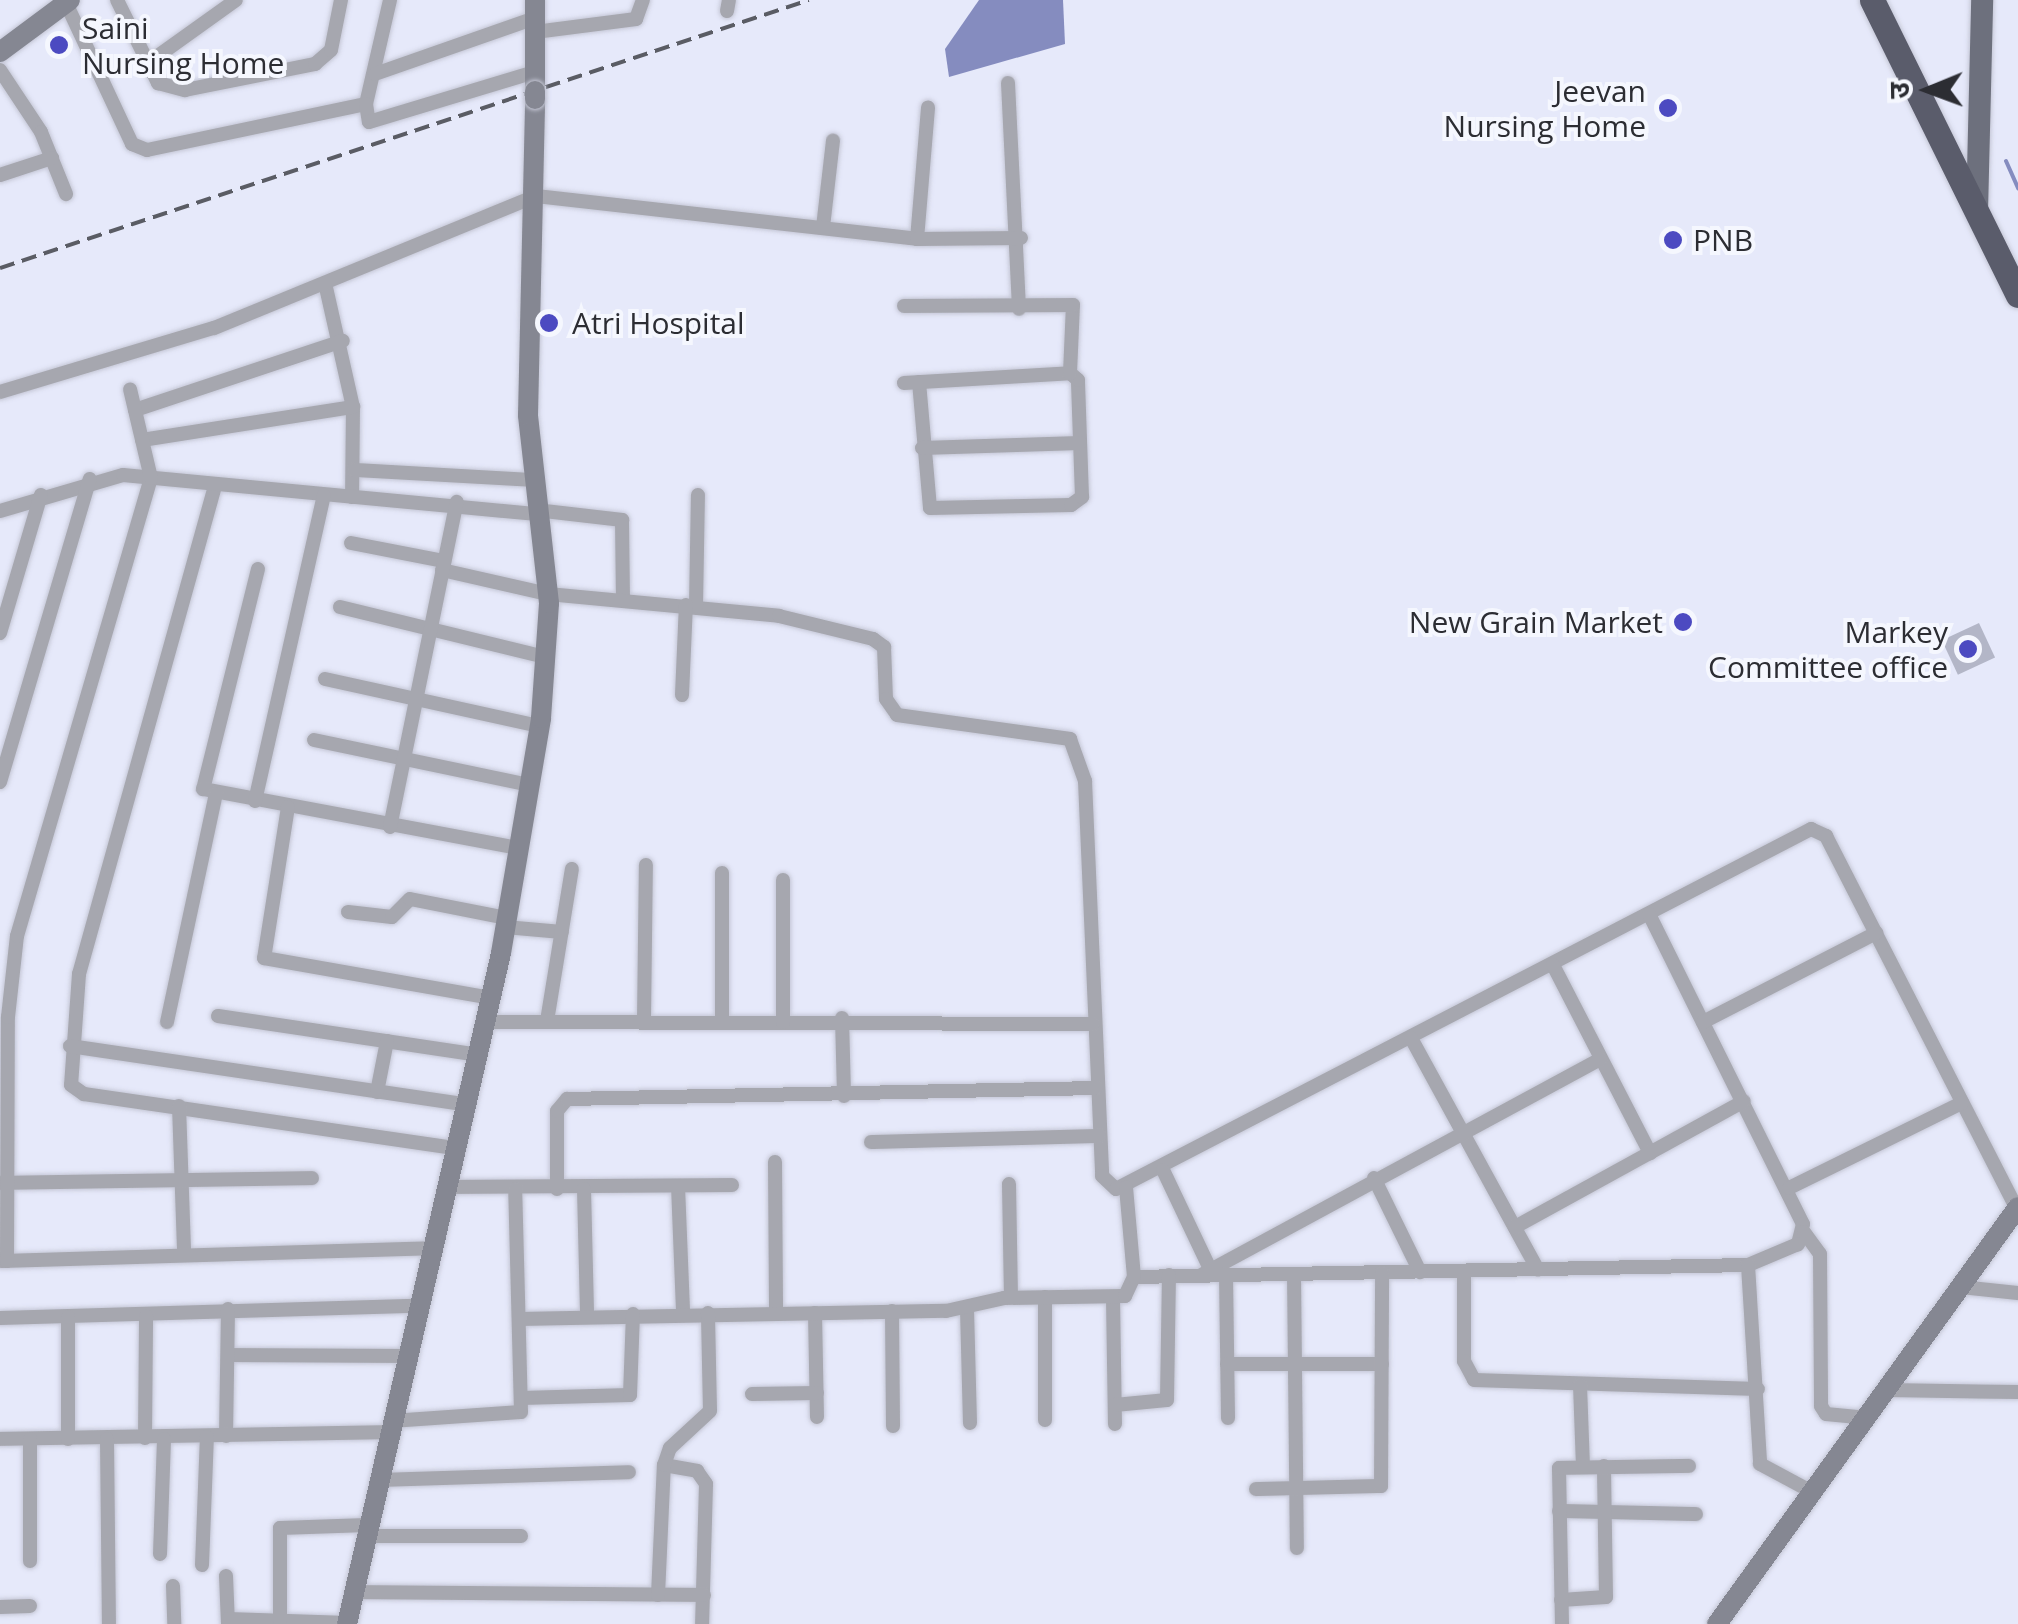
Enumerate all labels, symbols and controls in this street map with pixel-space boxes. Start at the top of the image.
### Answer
place label: Saini Nursing Home [82,10,284,80]
marker: Saini Nursing Home [46,32,72,58]
north arrow [1878,40,1978,140]
place label: Jeevan Nursing Home [1444,73,1646,144]
text: उ [1879,82,1917,99]
marker: Jeevan Nursing Home [1655,95,1681,121]
place label: PNB [1693,222,1753,258]
marker: PNB [1662,229,1684,251]
place label: Atri Hospital [572,305,745,341]
marker: Atri Hospital [536,310,562,336]
place label: New Grain Market [1409,604,1663,640]
marker: New Grain Market [1672,611,1694,633]
place label: Markey Committee office [1708,614,1948,684]
marker: Markey Committee office [1957,638,1979,660]

